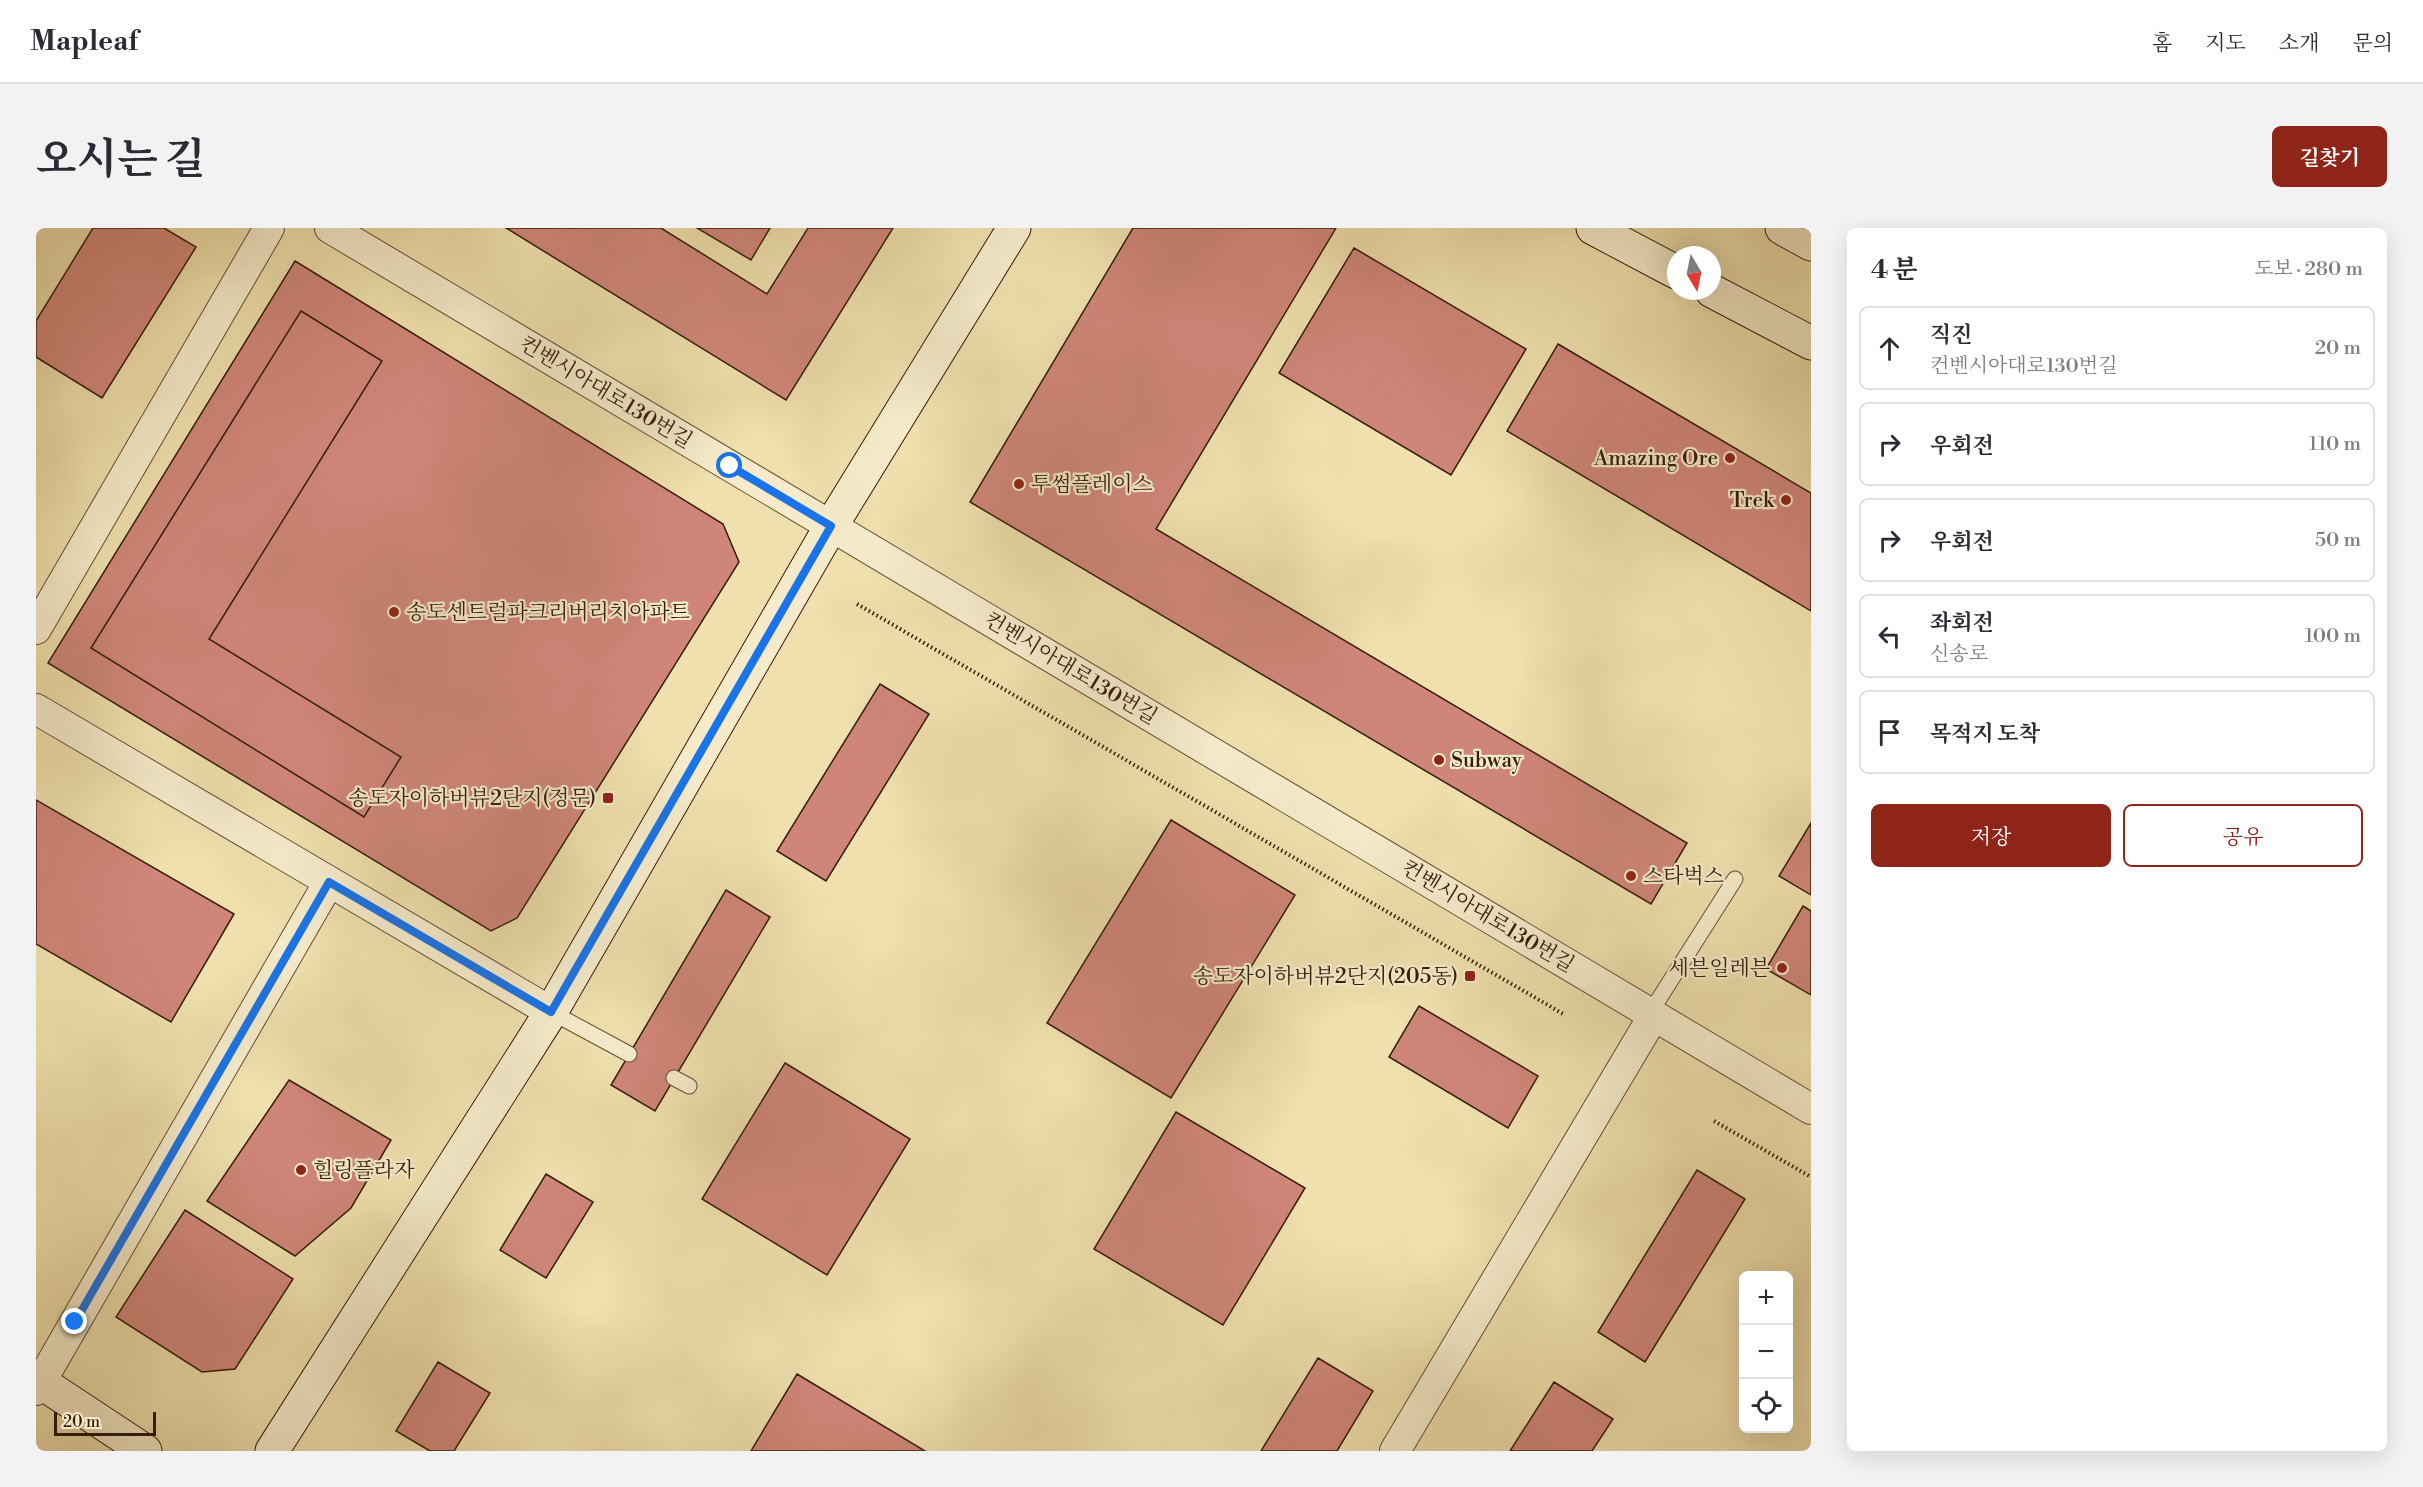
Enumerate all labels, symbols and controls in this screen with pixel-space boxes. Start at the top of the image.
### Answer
text: Mapleaf [30,24,138,59]
text: 홈 [2152,31,2172,57]
text: 지도 [2205,31,2246,57]
text: 소개 [2279,31,2319,57]
text: 문의 [2352,31,2393,57]
button: 길찾기 [2272,126,2387,187]
text: 오시는 길 [36,134,205,187]
north arrow [1667,246,1721,300]
text: 4 분 [1871,254,1918,286]
text: 도보 · 280 m [2254,257,2363,282]
text: 직진 [1930,322,1973,349]
street label: 컨벤시아대로130번길 [514,331,697,455]
icon: ahead [1873,332,1906,365]
text: 20 m [2315,336,2361,361]
text: 컨벤시아대로130번길 [1930,354,2117,379]
icon: right [1873,428,1906,461]
text: 110 m [2309,432,2361,457]
text: 우회전 [1930,433,1994,460]
place label: Amazing Ore [1593,446,1718,472]
marker: Amazing Ore [1723,451,1737,465]
route start [716,452,742,478]
place label: 투썸플레이스 [1031,472,1153,498]
marker: 투썸플레이스 [1012,477,1026,491]
place label: Trek [1730,488,1775,514]
marker: Trek [1779,493,1793,507]
icon: right [1873,524,1906,557]
text: 50 m [2315,528,2361,553]
text: 우회전 [1930,529,1994,556]
place label: 송도센트럴파크리버리치아파트 [406,600,690,626]
marker: 송도센트럴파크리버리치아파트 [387,605,401,619]
street label: 컨벤시아대로130번길 [979,607,1162,731]
text: 좌회전 [1930,610,1994,637]
icon: left [1873,620,1906,653]
text: 100 m [2305,624,2361,649]
text: 신송로 [1930,642,1988,667]
icon: arrive [1873,716,1906,749]
text: 목적지 도착 [1930,721,2040,748]
place label: Subway [1451,748,1523,774]
marker: Subway [1432,753,1446,767]
place label: 송도자이하버뷰2단지(정문) [348,786,596,812]
marker: 송도자이하버뷰2단지(정문) [601,791,615,805]
button: 저장 [1871,804,2111,867]
button: 공유 [2123,804,2363,867]
street label: 컨벤시아대로130번길 [1396,855,1579,979]
place label: 스타벅스 [1643,864,1724,890]
marker: 스타벅스 [1624,869,1638,883]
place label: 세븐일레븐 [1669,956,1770,982]
marker: 세븐일레븐 [1775,961,1789,975]
place label: 송도자이하버뷰2단지(205동) [1193,964,1458,990]
marker: 송도자이하버뷰2단지(205동) [1463,969,1477,983]
place label: 힐링플라자 [313,1158,415,1184]
marker: 힐링플라자 [294,1163,308,1177]
map controls [1739,1271,1793,1433]
button: + [1739,1271,1793,1325]
route end [61,1308,87,1334]
button: − [1739,1325,1793,1379]
button: locate [1739,1379,1793,1433]
scale bar [54,1409,156,1436]
text: 20 m [63,1412,100,1432]

